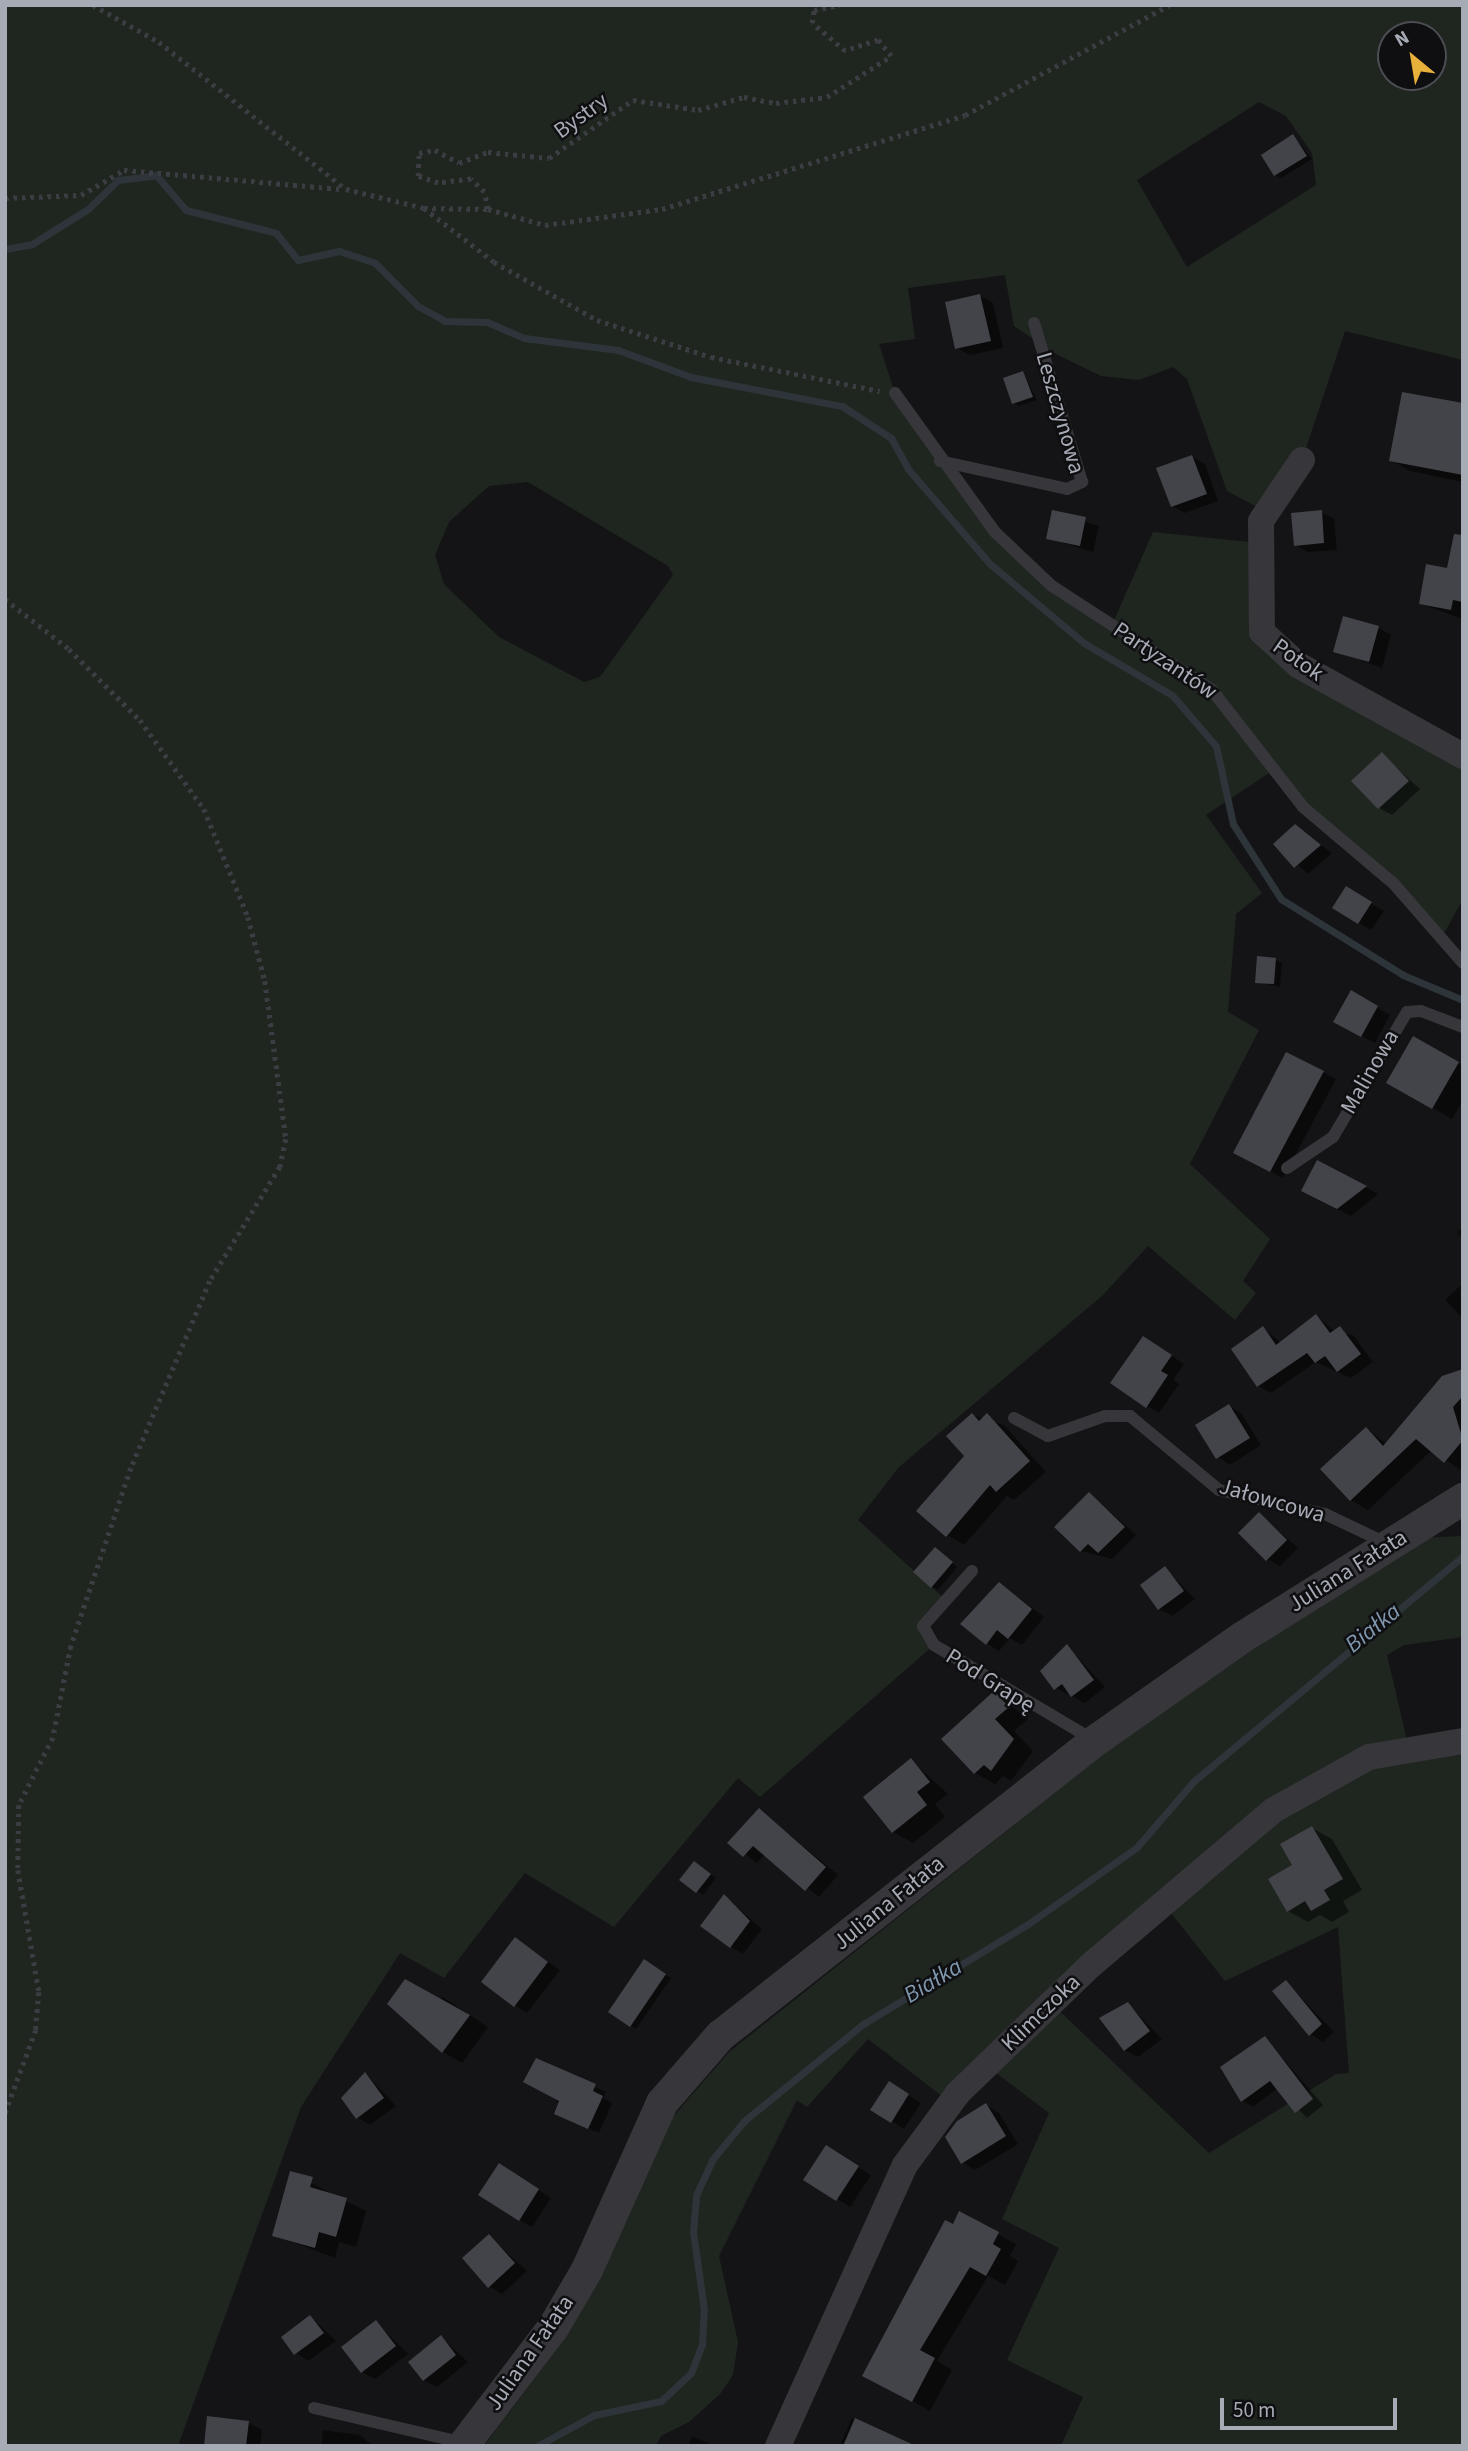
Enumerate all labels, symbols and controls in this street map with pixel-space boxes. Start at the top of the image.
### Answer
north arrow [1377,21,1447,91]
text: N [1390,24,1414,54]
street label: Bystry [549,87,613,145]
street label: Leszczynowa [1029,349,1091,477]
street label: Partyzantów [1108,616,1222,706]
street label: Potok [1267,633,1329,687]
street label: Malinowa [1335,1025,1405,1119]
street label: Jałowcowa [1216,1473,1328,1529]
street label: Juliana Fałata [1284,1524,1412,1618]
water label: Białka [1339,1597,1407,1659]
street label: Pod Grapę [940,1643,1040,1719]
street label: Juliana Fałata [828,1850,950,1956]
water label: Białka [899,1952,967,2010]
street label: Klimczoka [996,1969,1086,2057]
street label: Juliana Fałata [480,2290,580,2416]
scale bar [1223,2384,1400,2428]
text: 50 m [1233,2395,1275,2425]

